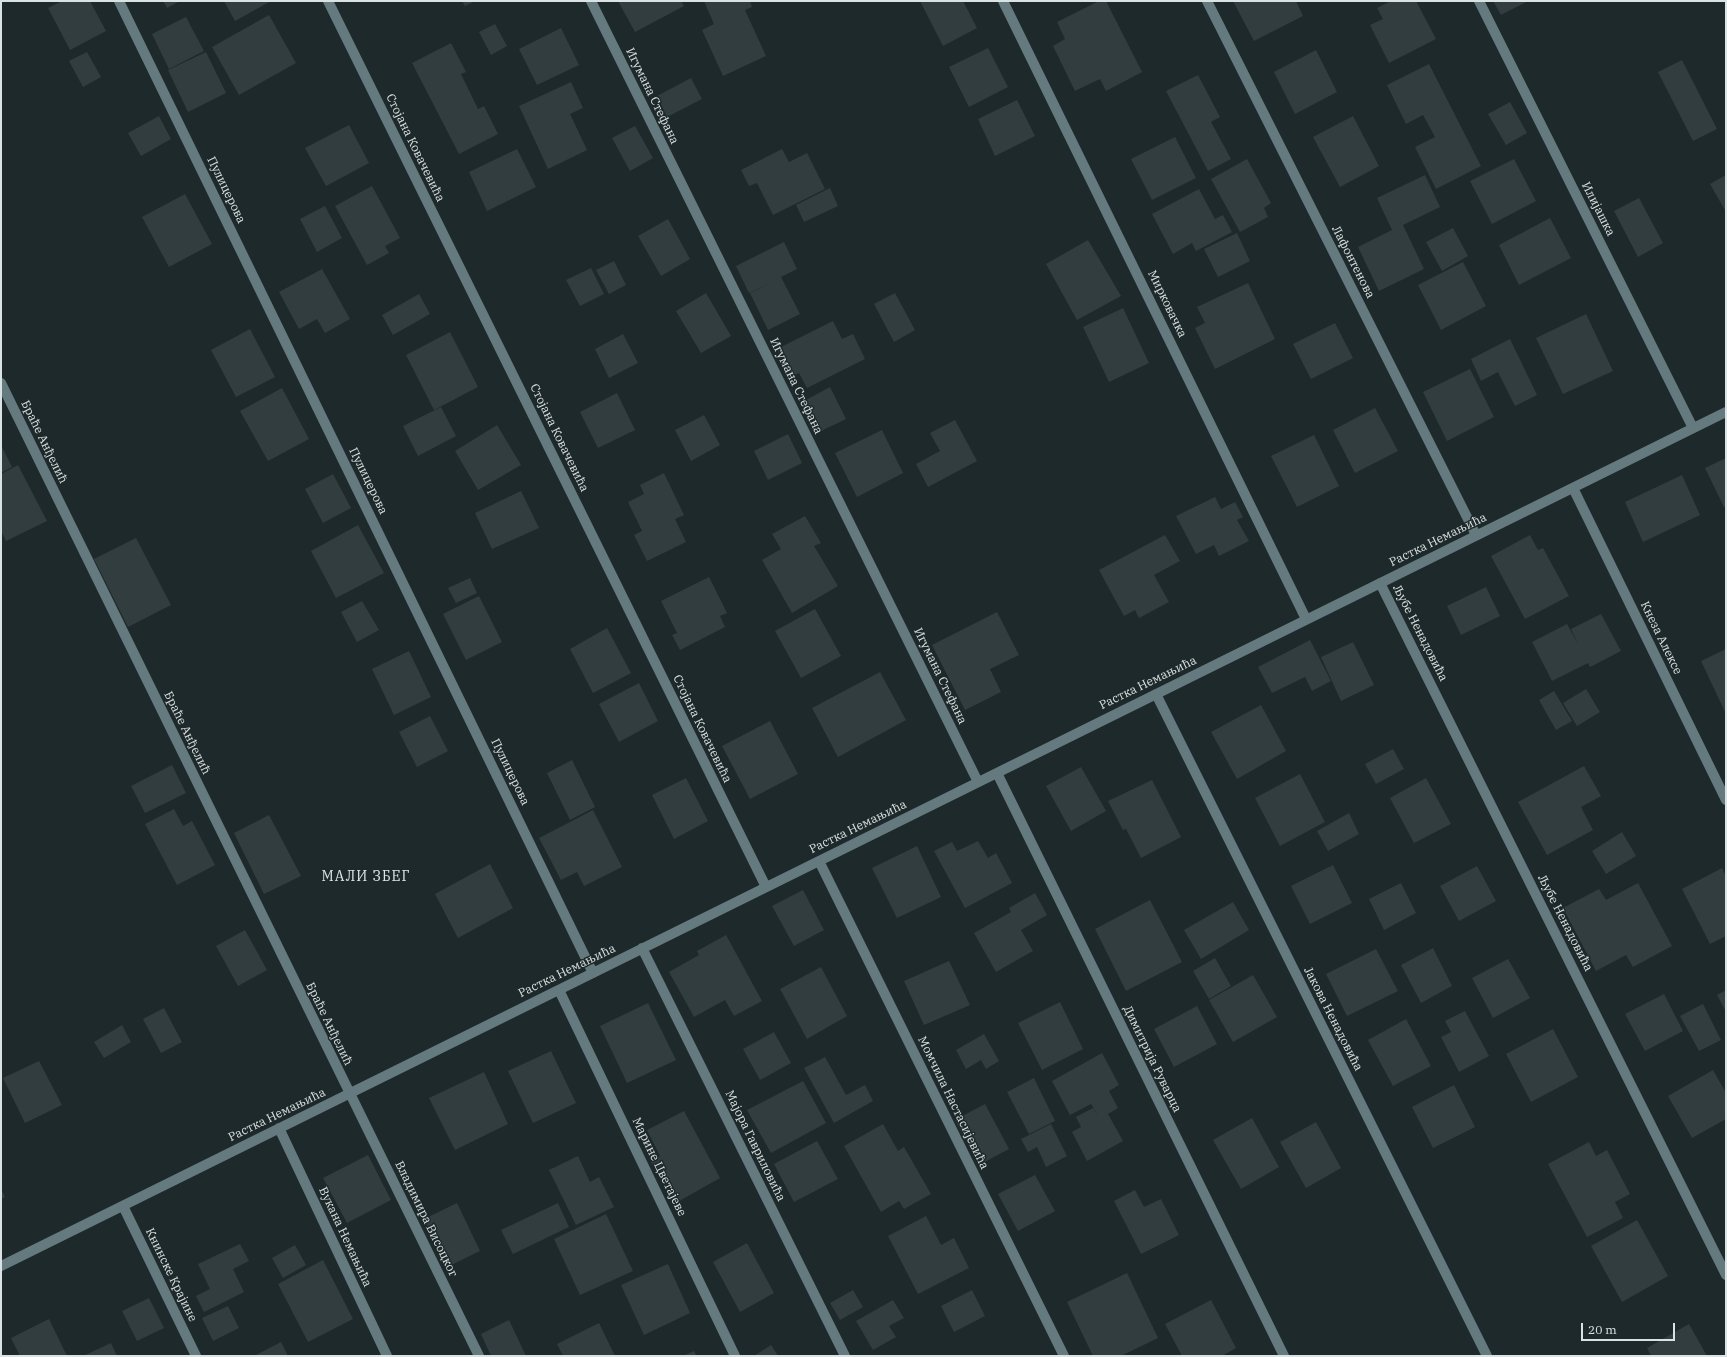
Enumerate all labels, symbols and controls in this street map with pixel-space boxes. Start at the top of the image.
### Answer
street label: Игумана Стефана [622,45,682,147]
street label: Стојана Ковачевића [383,92,447,204]
street label: Пулицерова [204,154,248,226]
street label: Илијашка [1578,180,1618,238]
street label: Лафонтенова [1329,223,1377,301]
street label: Мирковачка [1144,268,1190,340]
street label: Игумана Стефана [766,335,826,437]
street label: Стојана Ковачевића [527,382,591,494]
street label: Браће Анђелић [18,398,70,486]
street label: Пулицерова [346,445,390,517]
street label: Растка Немањића [1387,510,1489,570]
street label: Љубе Ненадовића [1389,582,1451,684]
street label: Кнеза Алексе [1637,599,1685,677]
street label: Игумана Стефана [910,625,970,727]
street label: Растка Немањића [1097,653,1199,713]
street label: Стојана Ковачевића [670,673,734,785]
street label: Браће Анђелић [161,689,213,777]
street label: Пулицерова [488,736,532,808]
street label: Растка Немањића [807,797,909,857]
district label: МАЛИ ЗБЕГ [322,869,410,885]
street label: Љубе Ненадовића [1534,872,1596,974]
street label: Растка Немањића [516,941,618,1001]
street label: Јакова Ненадовића [1301,965,1365,1073]
street label: Браће Анђелић [303,980,355,1068]
street label: Димитрија Руварца [1120,1003,1184,1115]
street label: Момчила Настасијевића [914,1034,992,1172]
street label: Растка Немањића [226,1085,328,1145]
street label: Мајора Гавриловића [722,1088,788,1204]
street label: Марине Цветајеве [629,1115,689,1219]
street label: Владимира Висоцког [392,1159,460,1279]
street label: Вукана Немањића [315,1185,375,1289]
street label: Книнске Крајине [142,1226,200,1324]
scale bar [1583,1315,1677,1341]
text: 20 m [1588,1322,1617,1337]

